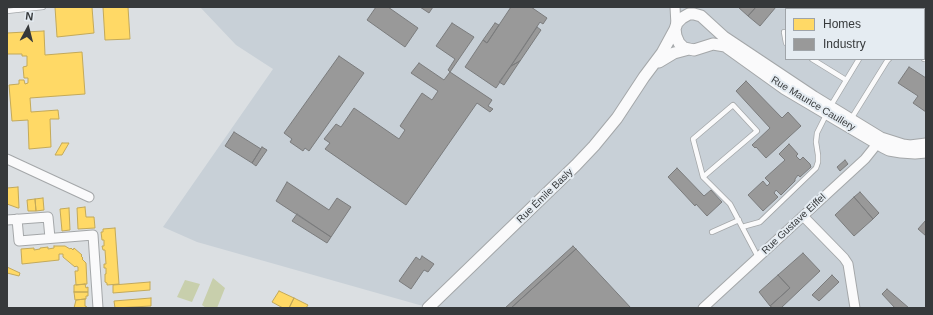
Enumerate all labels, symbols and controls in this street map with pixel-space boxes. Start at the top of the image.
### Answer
north arrow [8,8,48,48]
legend [785,8,925,60]
text: N [25,10,34,23]
text: Homes [823,17,861,31]
text: Industry [823,37,866,51]
street label: Rue Maurice Caullery [769,74,857,134]
street label: Rue Émile Basly [514,166,576,226]
street label: Rue Gustave Eiffel [759,191,829,257]

